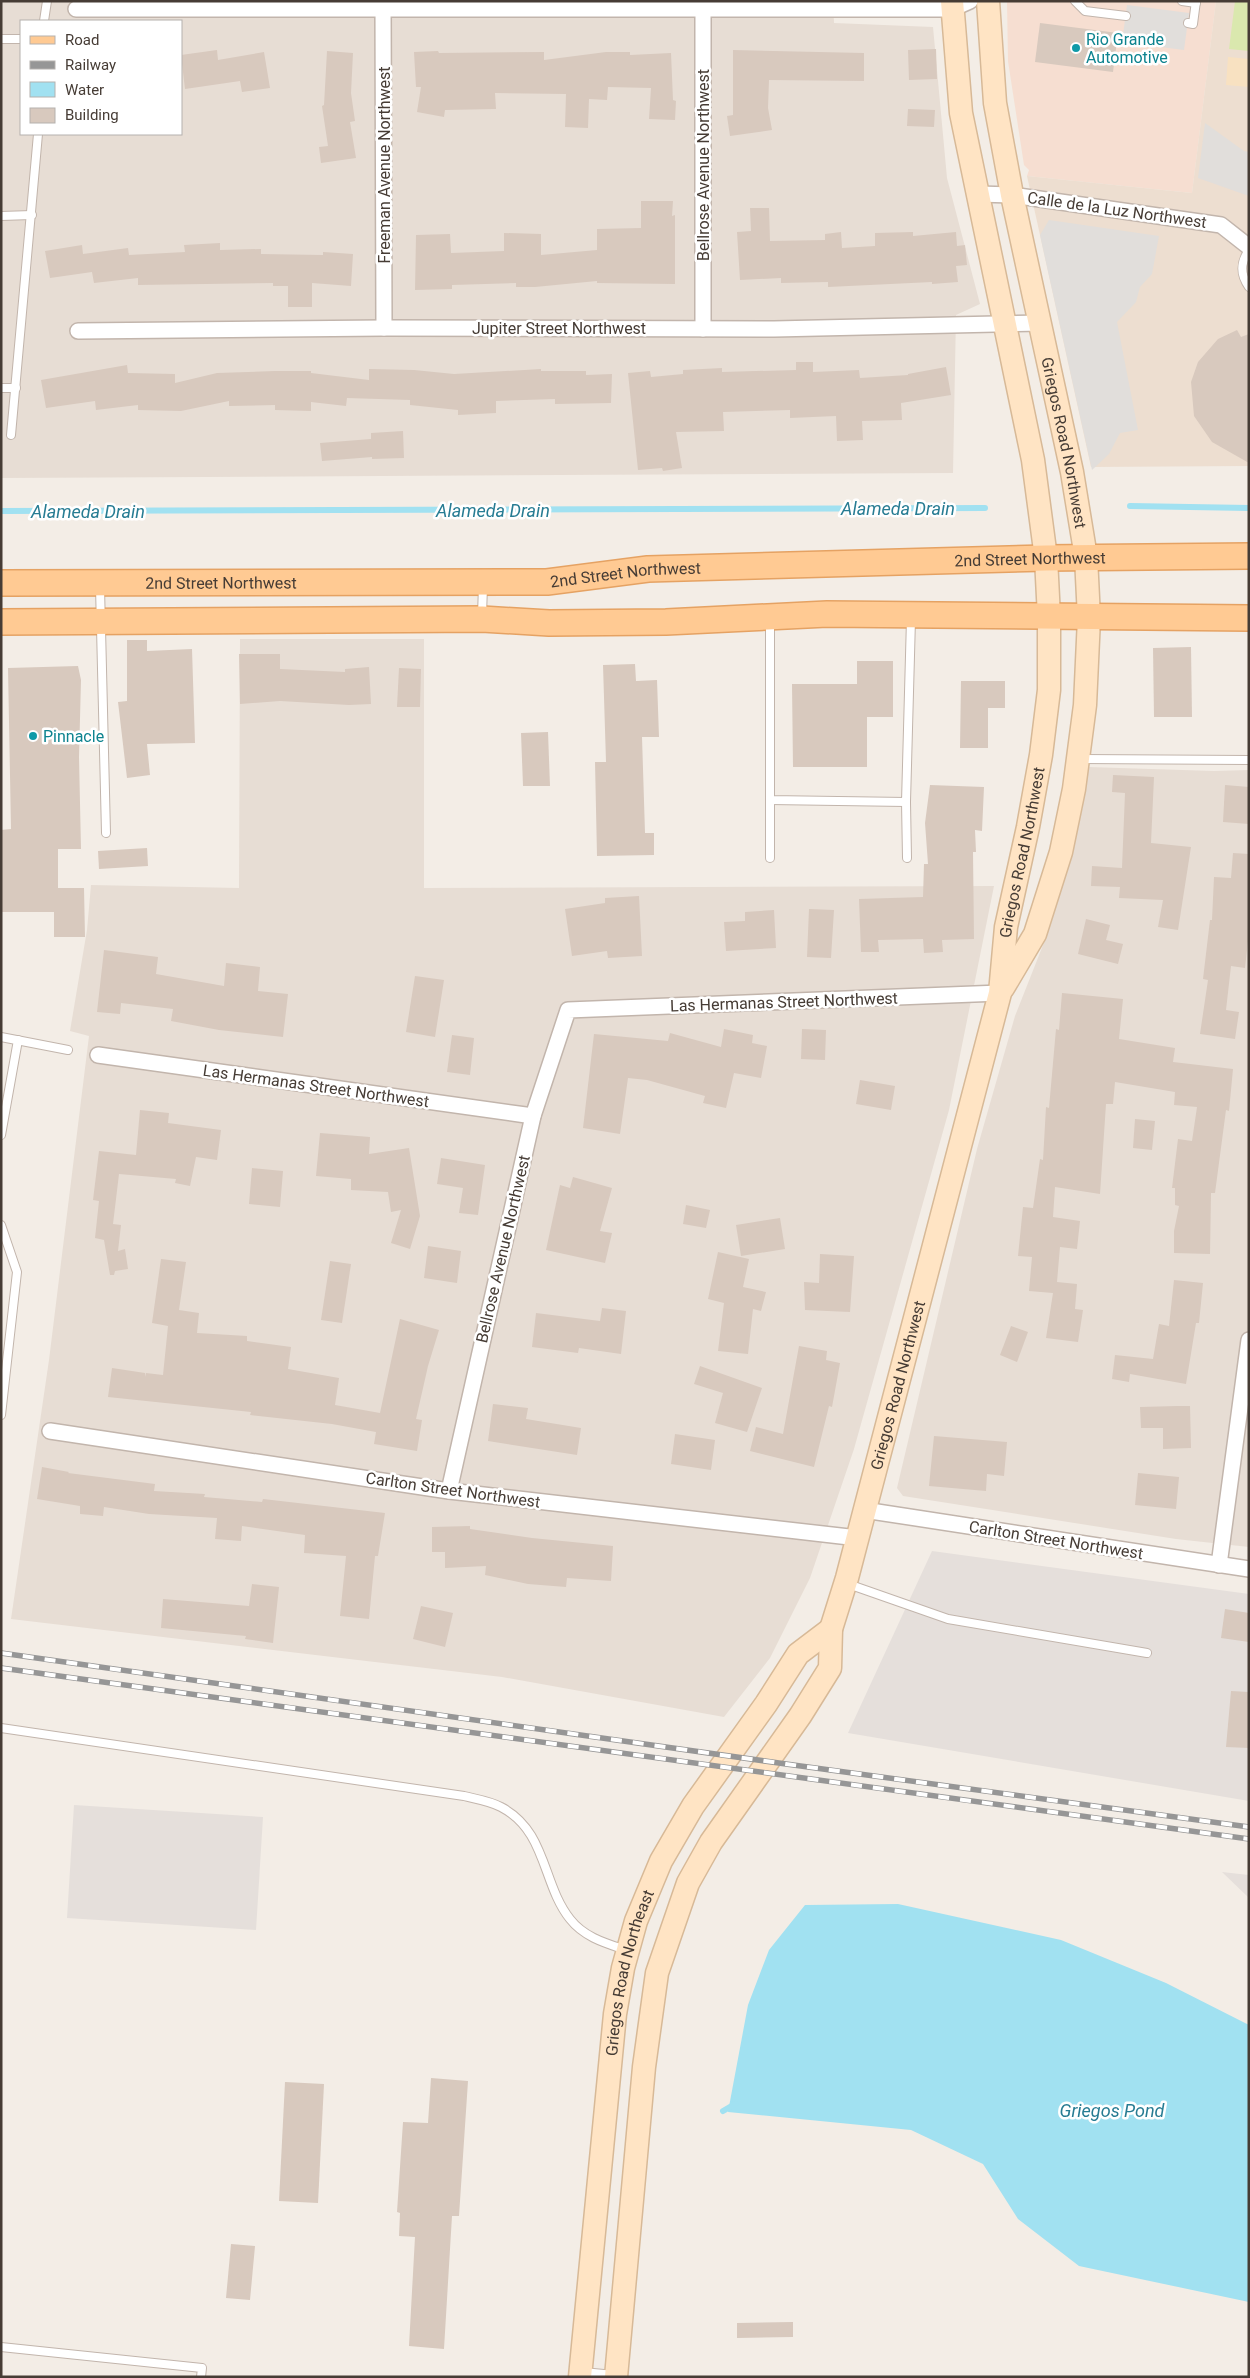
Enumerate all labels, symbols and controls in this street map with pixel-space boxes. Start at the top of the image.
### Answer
legend [20,20,182,135]
place label: Rio Grande Automotive [1086,30,1168,67]
text: Road [65,31,99,49]
marker: Rio Grande Automotive [1070,42,1082,54]
text: Railway [65,56,116,74]
street label: Freeman Avenue Northwest [375,66,394,264]
street label: Bellrose Avenue Northwest [694,69,713,261]
text: Water [65,81,104,99]
text: Building [65,106,119,124]
street label: Calle de la Luz Northwest [1026,188,1208,232]
street label: Jupiter Street Northwest [472,319,646,338]
street label: Griegos Road Northwest [1038,355,1091,530]
water label: Alameda Drain [840,498,955,519]
water label: Alameda Drain [435,500,550,521]
water label: Alameda Drain [30,501,145,522]
street label: 2nd Street Northwest [954,548,1106,570]
street label: 2nd Street Northwest [549,558,701,591]
street label: 2nd Street Northwest [145,573,297,592]
place label: Pinnacle [43,727,104,746]
marker: Pinnacle [27,730,39,742]
street label: Griegos Road Northwest [996,765,1048,939]
street label: Las Hermanas Street Northwest [670,989,898,1015]
street label: Las Hermanas Street Northwest [202,1061,430,1111]
street label: Bellrose Avenue Northwest [472,1153,534,1345]
street label: Griegos Road Northwest [866,1299,929,1472]
street label: Carlton Street Northwest [365,1468,541,1512]
street label: Carlton Street Northwest [968,1517,1144,1563]
street label: Griegos Road Northeast [602,1887,658,2057]
water label: Griegos Pond [1060,2100,1166,2121]

